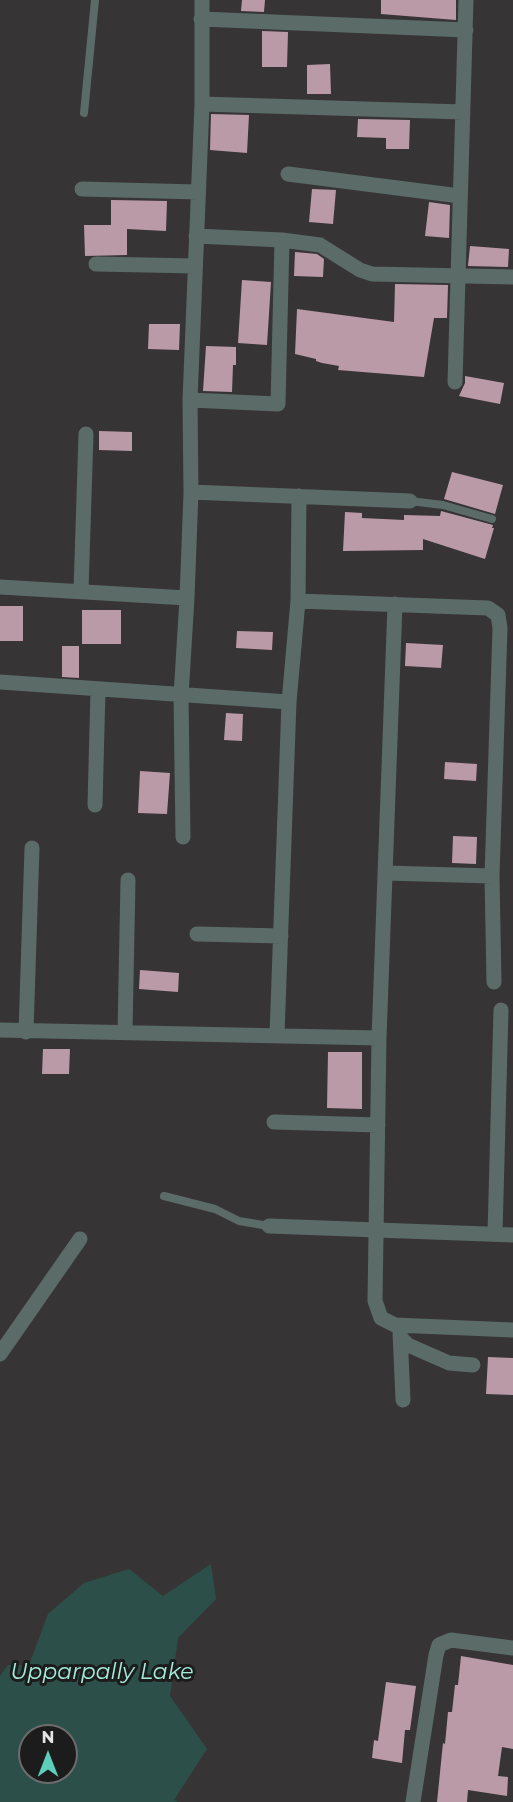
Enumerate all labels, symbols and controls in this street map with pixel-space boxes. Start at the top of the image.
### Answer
water label: Upparpally Lake [10,1660,194,1686]
north arrow [18,1724,78,1784]
text: N [42,1728,54,1747]

